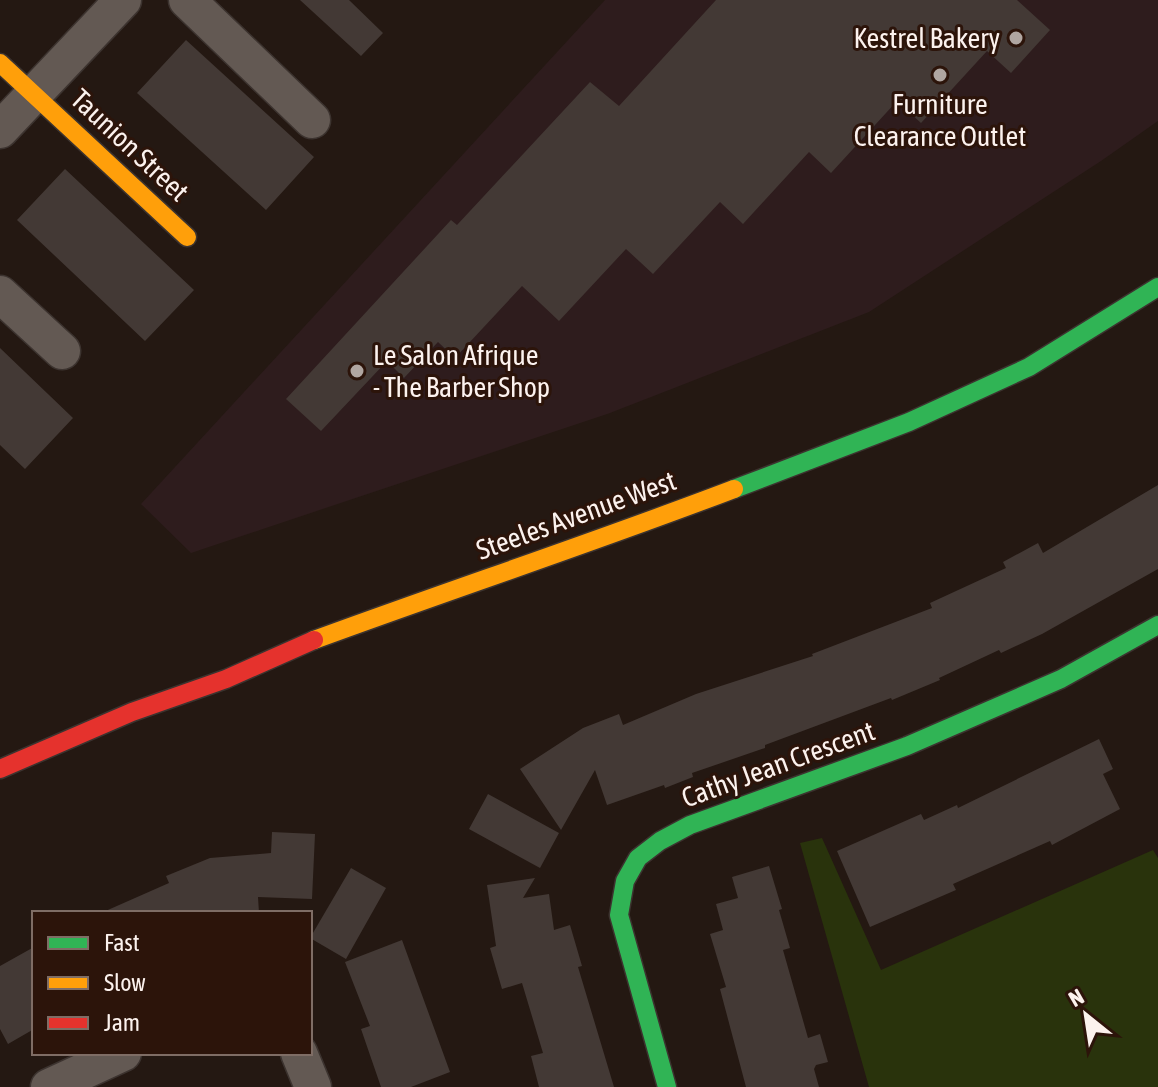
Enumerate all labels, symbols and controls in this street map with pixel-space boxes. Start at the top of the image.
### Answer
place label: Kestrel Bakery [853,22,1000,54]
marker: Kestrel Bakery [1007,29,1025,47]
marker: Furniture Clearance Outlet [931,66,949,84]
street label: Taunion Street [65,83,195,207]
place label: Furniture Clearance Outlet [854,88,1026,152]
place label: Le Salon Afrique - The Barber Shop [373,339,550,403]
marker: Le Salon Afrique - The Barber Shop [348,362,366,380]
street label: Steeles Avenue West [472,464,680,566]
street label: Cathy Jean Crescent [677,714,879,814]
legend [32,911,312,1055]
text: Fast [104,929,140,956]
text: Slow [104,969,146,996]
north arrow [1046,975,1126,1055]
text: N [1064,983,1088,1012]
text: Jam [104,1009,140,1036]

